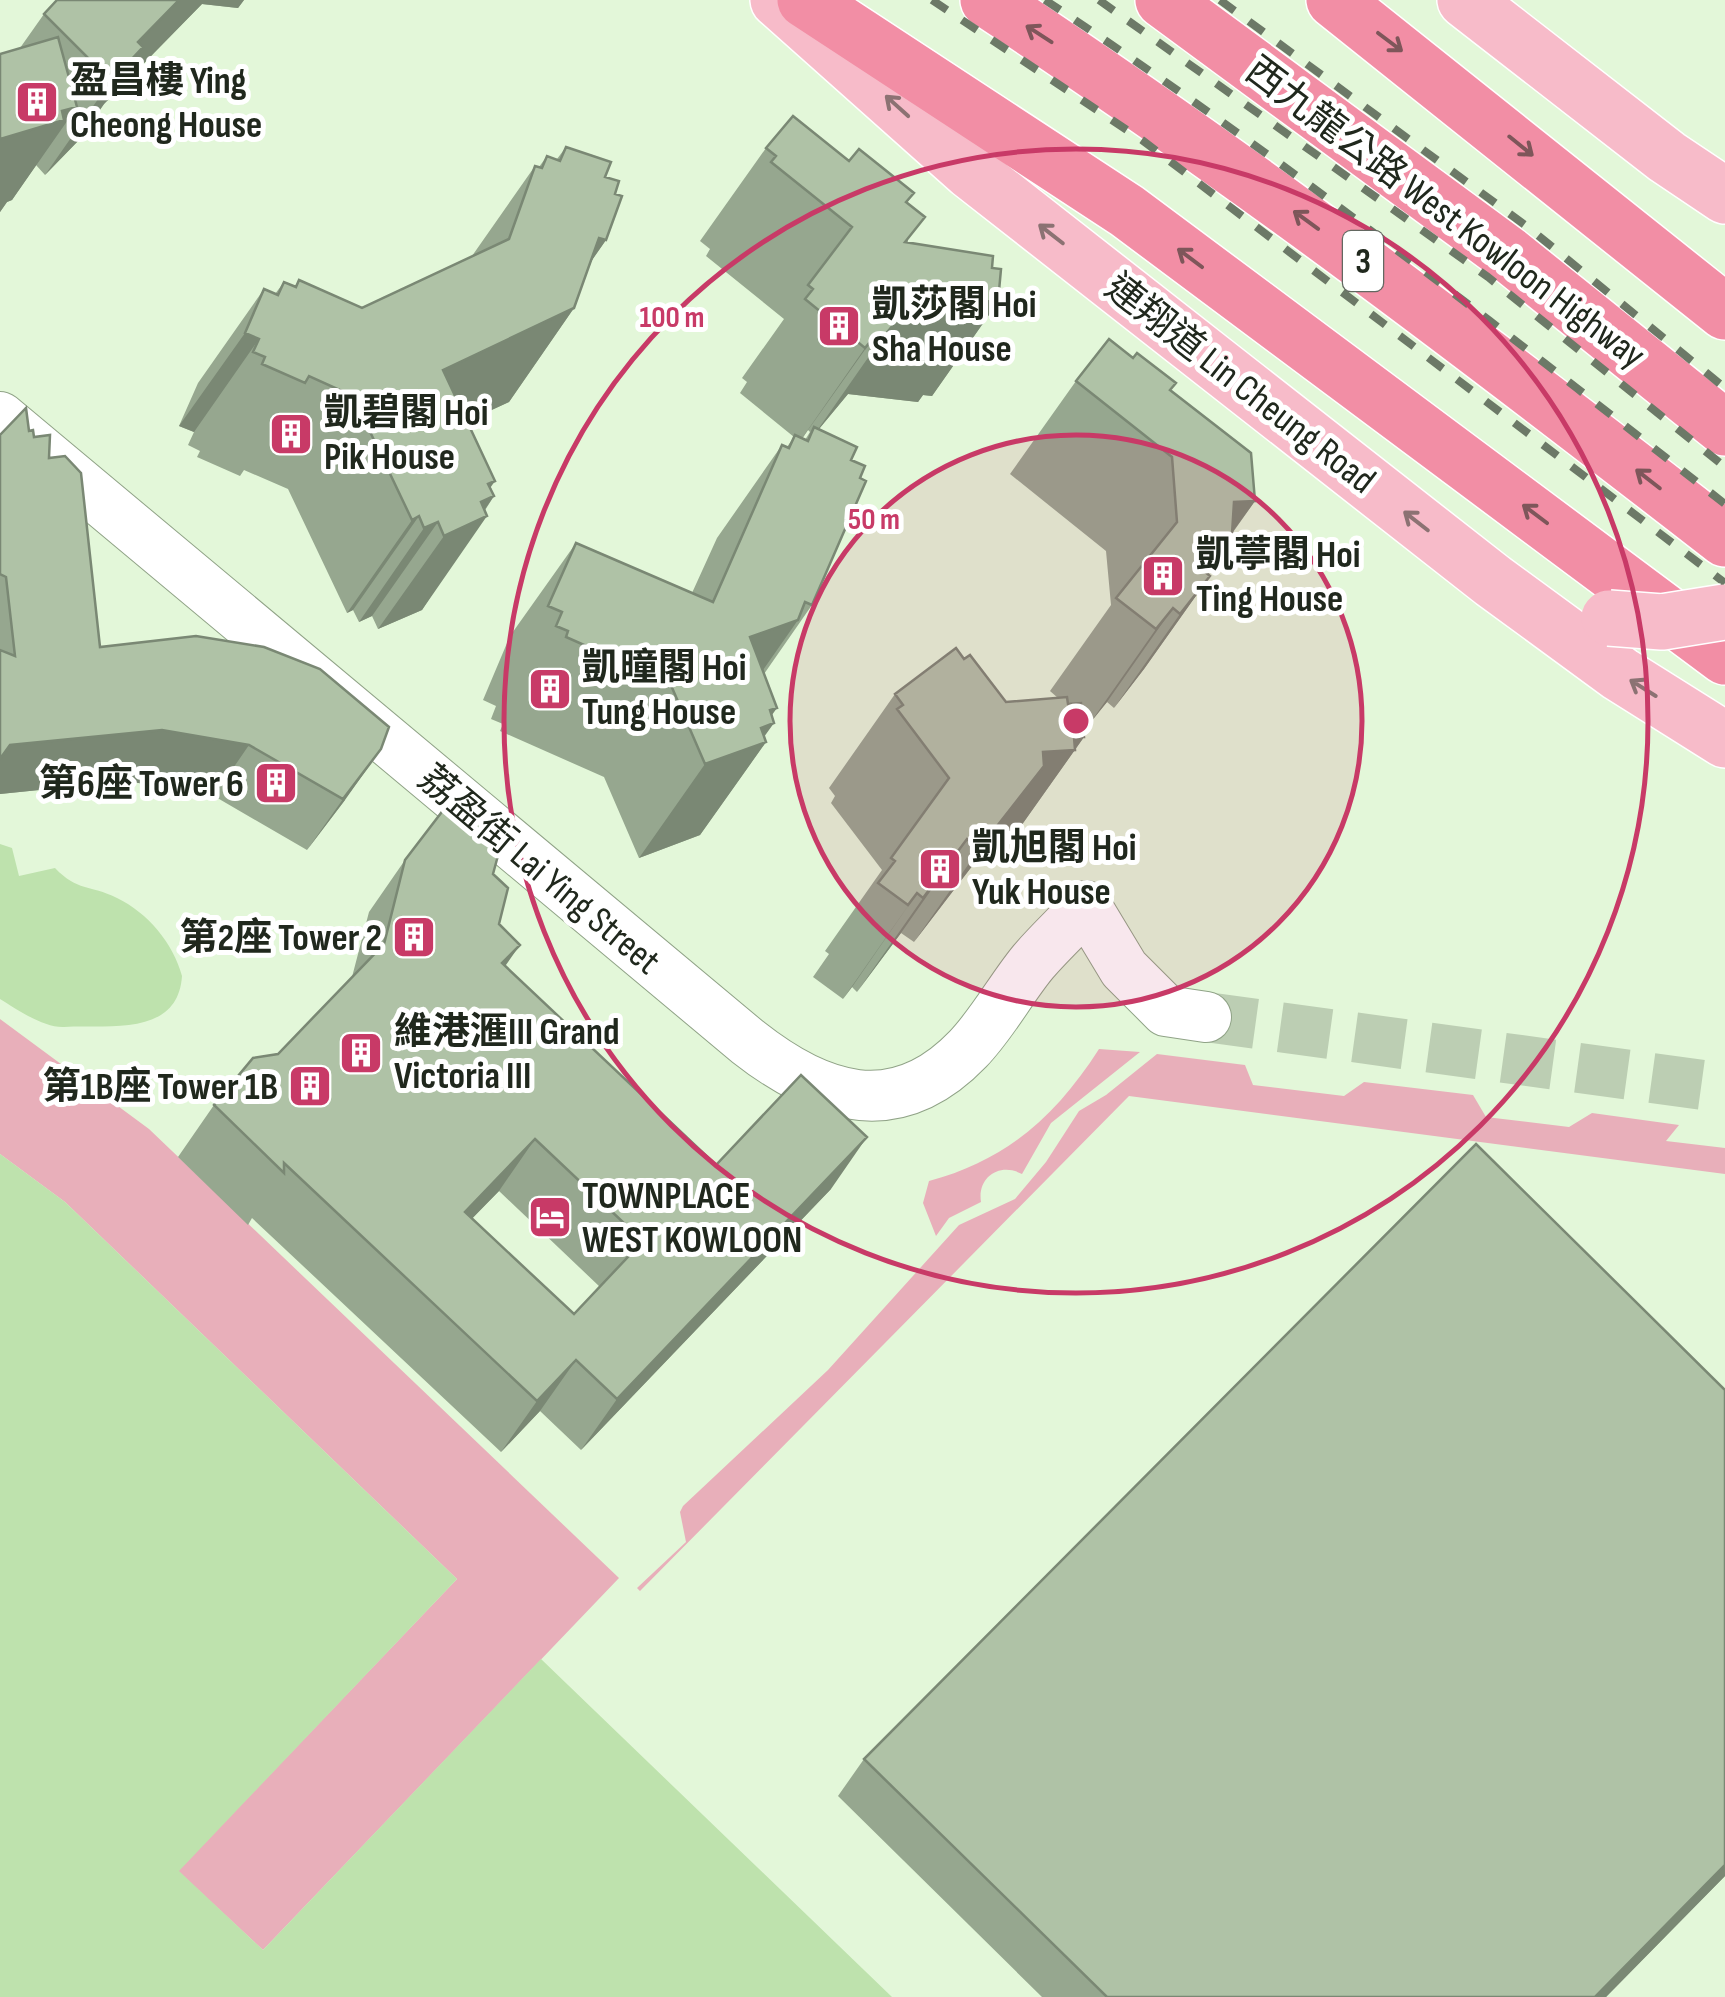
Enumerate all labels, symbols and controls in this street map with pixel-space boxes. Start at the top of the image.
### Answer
one-way arrow [1026,23,1054,44]
one-way arrow [1376,32,1403,53]
street label: 西九龍公路 West Kowloon Highway [1236,48,1654,378]
place label: 盈昌樓 Ying Cheong House [70,59,262,148]
building icon: 盈昌樓 Ying Cheong House [14,79,60,125]
one-way arrow [885,95,910,118]
one-way arrow [1508,135,1534,157]
one-way arrow [1292,209,1320,230]
one-way arrow [1038,223,1064,245]
road number: 3 [1343,231,1383,291]
one-way arrow [1177,247,1205,268]
street label: 連翔道 Lin Cheung Road [1096,265,1384,504]
place label: 凱莎閣 Hoi Sha House [872,283,1036,372]
text: 100 m [640,300,704,336]
building icon: 凱莎閣 Hoi Sha House [816,303,862,349]
place label: 凱碧閣 Hoi Pik House [324,391,488,480]
building icon: 凱碧閣 Hoi Pik House [268,411,314,457]
one-way arrow [1635,469,1662,490]
text: 50 m [848,502,900,538]
one-way arrow [1522,504,1549,525]
one-way arrow [1404,510,1430,532]
place label: 凱葶閣 Hoi Ting House [1196,533,1360,622]
building icon: 凱葶閣 Hoi Ting House [1140,553,1186,599]
place label: 凱曈閣 Hoi Tung House [582,646,746,735]
building icon: 凱曈閣 Hoi Tung House [527,666,573,712]
one-way arrow [1629,678,1658,698]
centre of rings [1058,703,1094,739]
street label: 荔盈街 Lai Ying Street [409,756,669,984]
building icon: 第6座 Tower 6 [253,760,299,806]
place label: 第6座 Tower 6 [39,762,244,807]
place label: 凱旭閣 Hoi Yuk House [972,826,1136,915]
building icon: 凱旭閣 Hoi Yuk House [917,846,963,892]
building icon: 第2座 Tower 2 [391,914,437,960]
place label: 第2座 Tower 2 [180,916,382,961]
place label: 維港滙III Grand Victoria III [394,1010,619,1099]
building icon: 維港滙III Grand Victoria III [338,1030,384,1076]
building icon: 第1B座 Tower 1B [287,1063,333,1109]
place label: 第1B座 Tower 1B [43,1065,278,1110]
place label: TOWNPLACE WEST KOWLOON [582,1174,802,1263]
hotel icon: TOWNPLACE WEST KOWLOON [527,1194,573,1240]

